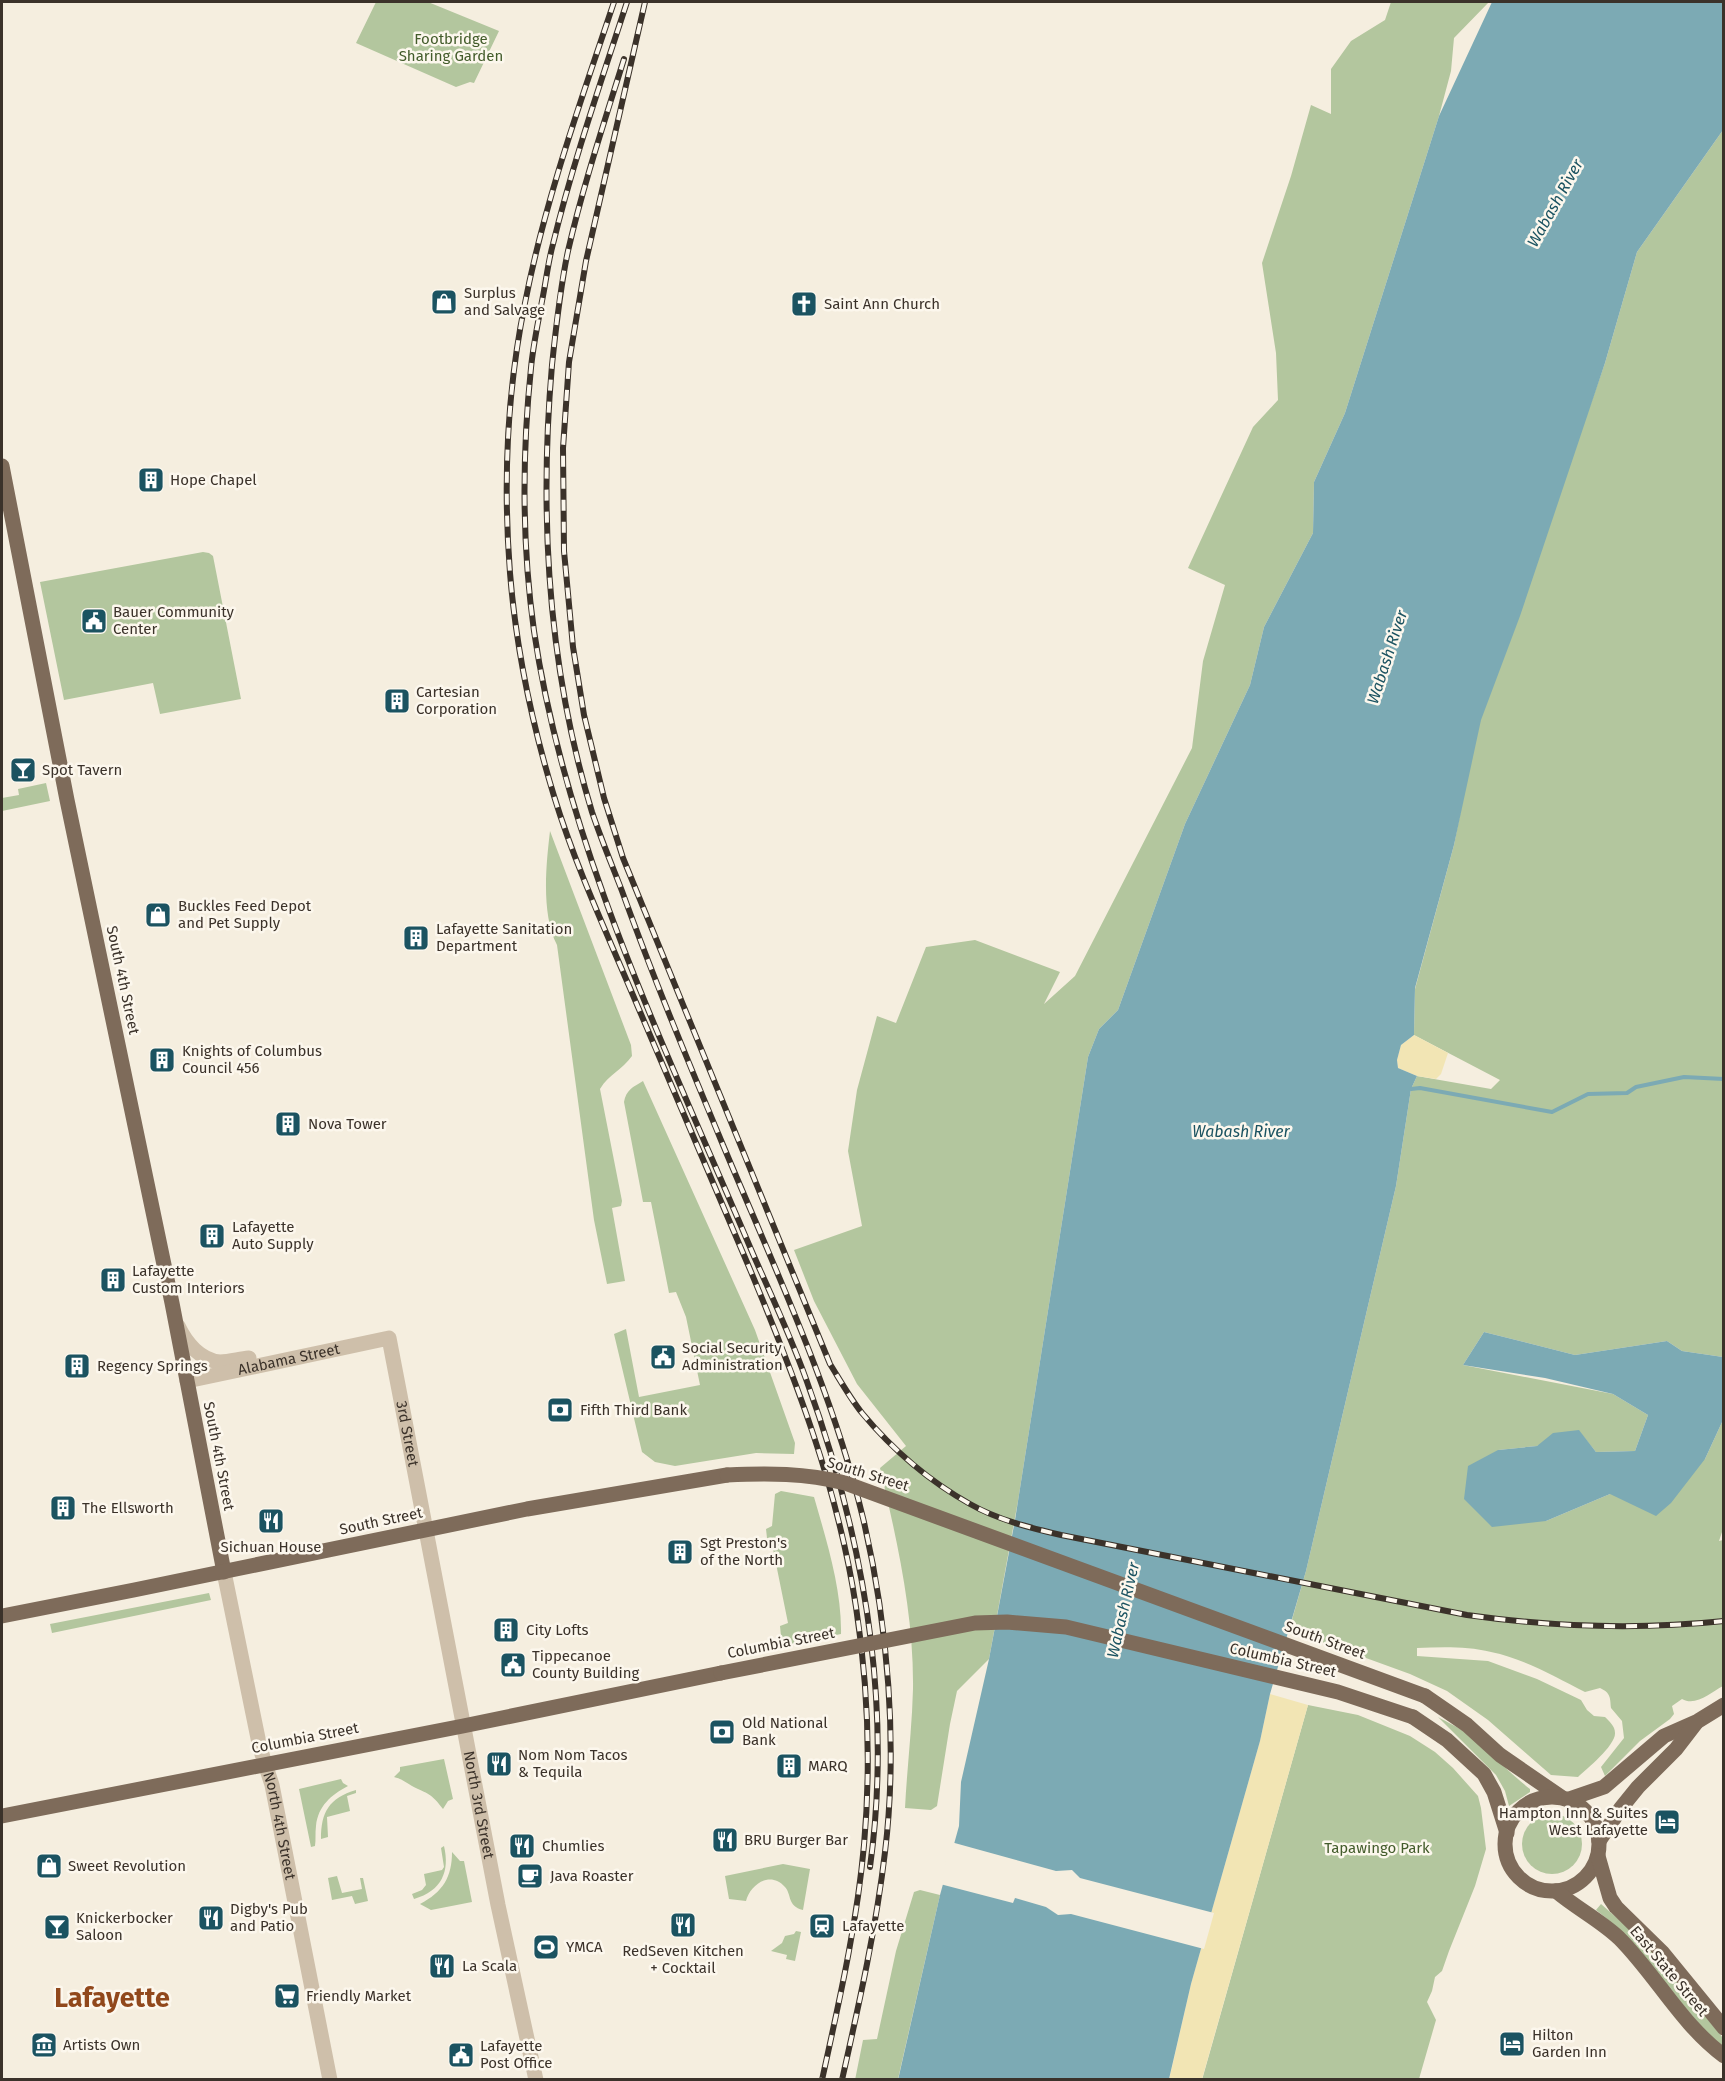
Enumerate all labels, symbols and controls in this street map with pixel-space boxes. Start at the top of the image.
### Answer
park label: Footbridge Sharing Garden [399,30,503,65]
water label: Wabash River [1523,155,1587,250]
place label: Surplus and Salvage [464,284,545,319]
shop icon: Surplus and Salvage [429,287,459,317]
church icon: Saint Ann Church [789,289,819,319]
place label: Saint Ann Church [824,295,940,313]
building icon: Hope Chapel [136,465,166,495]
place label: Hope Chapel [170,471,257,489]
place label: Bauer Community Center [113,603,235,638]
public building icon: Bauer Community Center [79,606,109,636]
water label: Wabash River [1363,607,1411,706]
place label: Cartesian Corporation [416,683,497,718]
building icon: Cartesian Corporation [382,686,412,716]
bar icon: Spot Tavern [8,755,38,785]
place label: Spot Tavern [42,761,122,779]
place label: Buckles Feed Depot and Pet Supply [178,897,312,932]
shop icon: Buckles Feed Depot and Pet Supply [143,900,173,930]
place label: Lafayette Sanitation Department [436,920,572,955]
building icon: Lafayette Sanitation Department [401,923,431,953]
street label: South 4th Street [103,924,143,1037]
place label: Knights of Columbus Council 456 [182,1042,322,1077]
building icon: Knights of Columbus Council 456 [147,1045,177,1075]
building icon: Nova Tower [273,1109,303,1139]
place label: Nova Tower [308,1115,387,1133]
water label: Wabash River [1192,1122,1291,1141]
place label: Lafayette Auto Supply [232,1218,314,1253]
building icon: Lafayette Auto Supply [197,1221,227,1251]
place label: Lafayette Custom Interiors [132,1262,245,1297]
building icon: Lafayette Custom Interiors [98,1265,128,1295]
place label: Social Security Administration [682,1339,783,1374]
street label: Alabama Street [236,1340,342,1379]
public building icon: Social Security Administration [648,1342,678,1372]
building icon: Regency Springs [62,1351,92,1381]
place label: Regency Springs [97,1357,208,1375]
bank icon: Fifth Third Bank [545,1395,575,1425]
street label: 3rd Street [392,1399,423,1469]
street label: South 4th Street [200,1400,239,1513]
place label: Fifth Third Bank [580,1401,687,1419]
street label: South Street [825,1453,912,1495]
building icon: The Ellsworth [48,1493,78,1523]
place label: The Ellsworth [82,1499,174,1517]
street label: South Street [338,1503,425,1539]
restaurant icon: Sichuan House [256,1506,286,1536]
place label: Sgt Preston's of the North [700,1534,787,1569]
building icon: Sgt Preston's of the North [665,1537,695,1567]
place label: Sichuan House [221,1538,321,1556]
water label: Wabash River [1103,1560,1143,1660]
building icon: City Lofts [491,1615,521,1645]
street label: South Street [1282,1617,1368,1663]
place label: City Lofts [526,1621,589,1639]
street label: Columbia Street [726,1624,837,1662]
street label: Columbia Street [1228,1639,1339,1681]
place label: Tippecanoe County Building [532,1647,639,1682]
public building icon: Tippecanoe County Building [498,1650,528,1680]
place label: Old National Bank [742,1714,828,1749]
bank icon: Old National Bank [707,1717,737,1747]
street label: Columbia Street [250,1719,361,1757]
place label: Nom Nom Tacos & Tequila [518,1746,627,1781]
street label: North 3rd Street [460,1749,498,1861]
restaurant icon: Nom Nom Tacos & Tequila [484,1749,514,1779]
building icon: MARQ [774,1751,804,1781]
place label: MARQ [808,1757,848,1775]
street label: North 4th Street [259,1769,300,1882]
place label: Hampton Inn & Suites West Lafayette [1499,1804,1648,1839]
hotel icon: Hampton Inn & Suites West Lafayette [1652,1807,1682,1837]
restaurant icon: BRU Burger Bar [710,1825,740,1855]
restaurant icon: Chumlies [507,1831,537,1861]
place label: BRU Burger Bar [744,1831,848,1849]
place label: Chumlies [542,1837,604,1855]
park label: Tapawingo Park [1324,1839,1430,1857]
shop icon: Sweet Revolution [34,1851,64,1881]
place label: Sweet Revolution [68,1857,186,1875]
cafe icon: Java Roaster [515,1861,545,1891]
place label: Java Roaster [550,1867,634,1885]
place label: Digby's Pub and Patio [230,1900,308,1935]
restaurant icon: Digby's Pub and Patio [196,1903,226,1933]
place label: Knickerbocker Saloon [76,1909,173,1944]
restaurant icon: RedSeven Kitchen + Cocktail [668,1910,698,1940]
station icon: Lafayette [807,1911,837,1941]
bar icon: Knickerbocker Saloon [42,1912,72,1942]
place label: Lafayette [842,1917,904,1935]
street label: East State Street [1626,1922,1712,2020]
sports icon: YMCA [531,1932,561,1962]
place label: YMCA [566,1938,603,1956]
place label: RedSeven Kitchen + Cocktail [622,1942,744,1977]
restaurant icon: La Scala [427,1951,457,1981]
place label: La Scala [462,1957,517,1975]
supermarket icon: Friendly Market [272,1981,302,2011]
district label: Lafayette [54,1982,170,2014]
place label: Friendly Market [306,1987,412,2005]
place label: Hilton Garden Inn [1532,2026,1607,2061]
hotel icon: Hilton Garden Inn [1497,2029,1527,2059]
museum icon: Artists Own [29,2030,59,2060]
place label: Artists Own [63,2036,140,2054]
place label: Lafayette Post Office [480,2037,553,2072]
public building icon: Lafayette Post Office [446,2040,476,2070]

